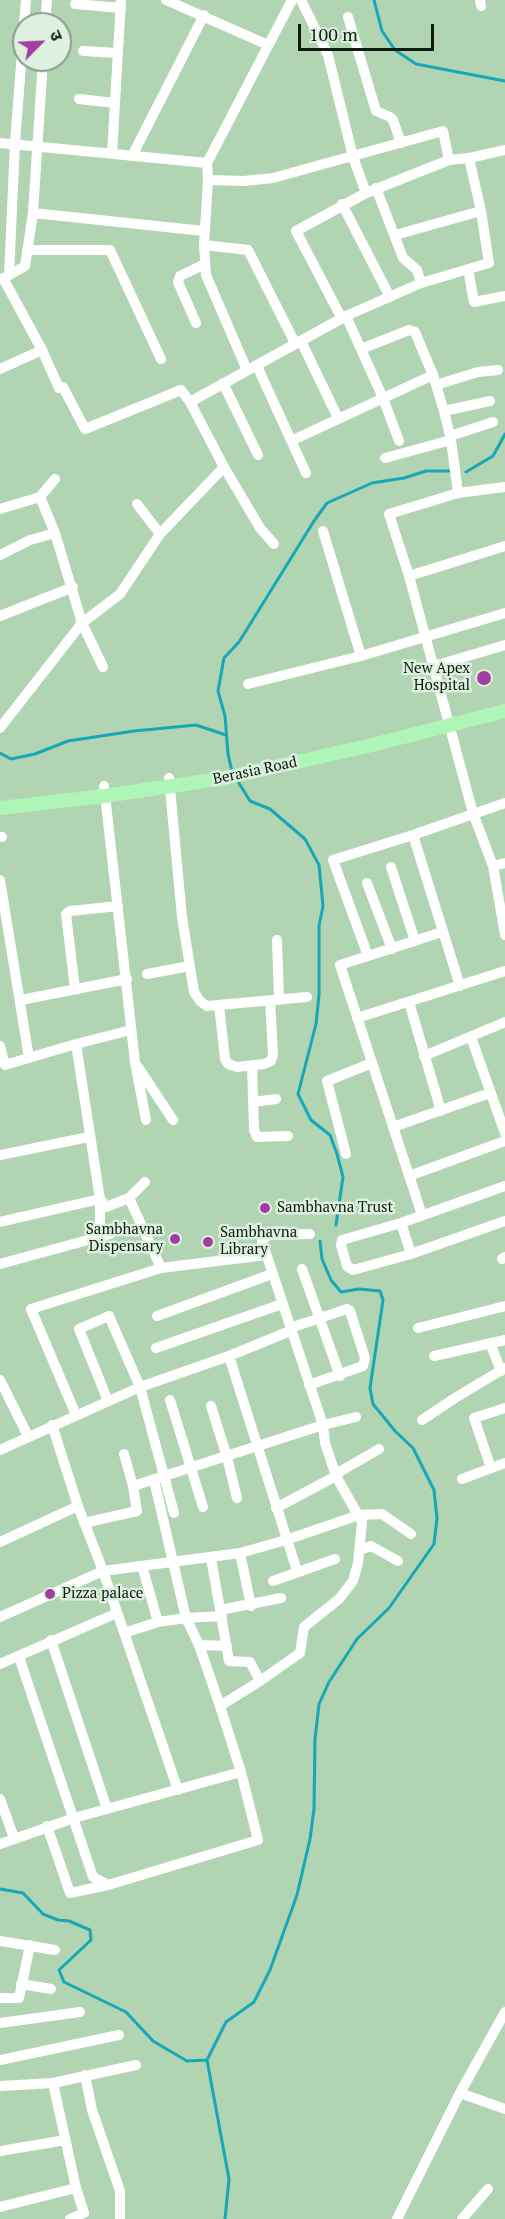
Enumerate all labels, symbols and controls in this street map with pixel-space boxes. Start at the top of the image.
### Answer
north arrow [12,12,72,72]
scale bar [301,12,438,50]
text: 100 m [309,22,358,46]
text: उ [45,27,69,44]
place label: New Apex Hospital [403,660,470,695]
marker: New Apex Hospital [475,669,493,687]
street label: Berasia Road [211,753,299,789]
place label: Sambhavna Trust [277,1199,393,1217]
marker: Sambhavna Trust [258,1201,272,1215]
place label: Sambhavna Dispensary [86,1221,163,1256]
place label: Sambhavna Library [220,1224,297,1259]
marker: Sambhavna Dispensary [168,1232,182,1246]
marker: Sambhavna Library [201,1235,215,1249]
place label: Pizza palace [62,1585,143,1603]
marker: Pizza palace [43,1587,57,1601]

